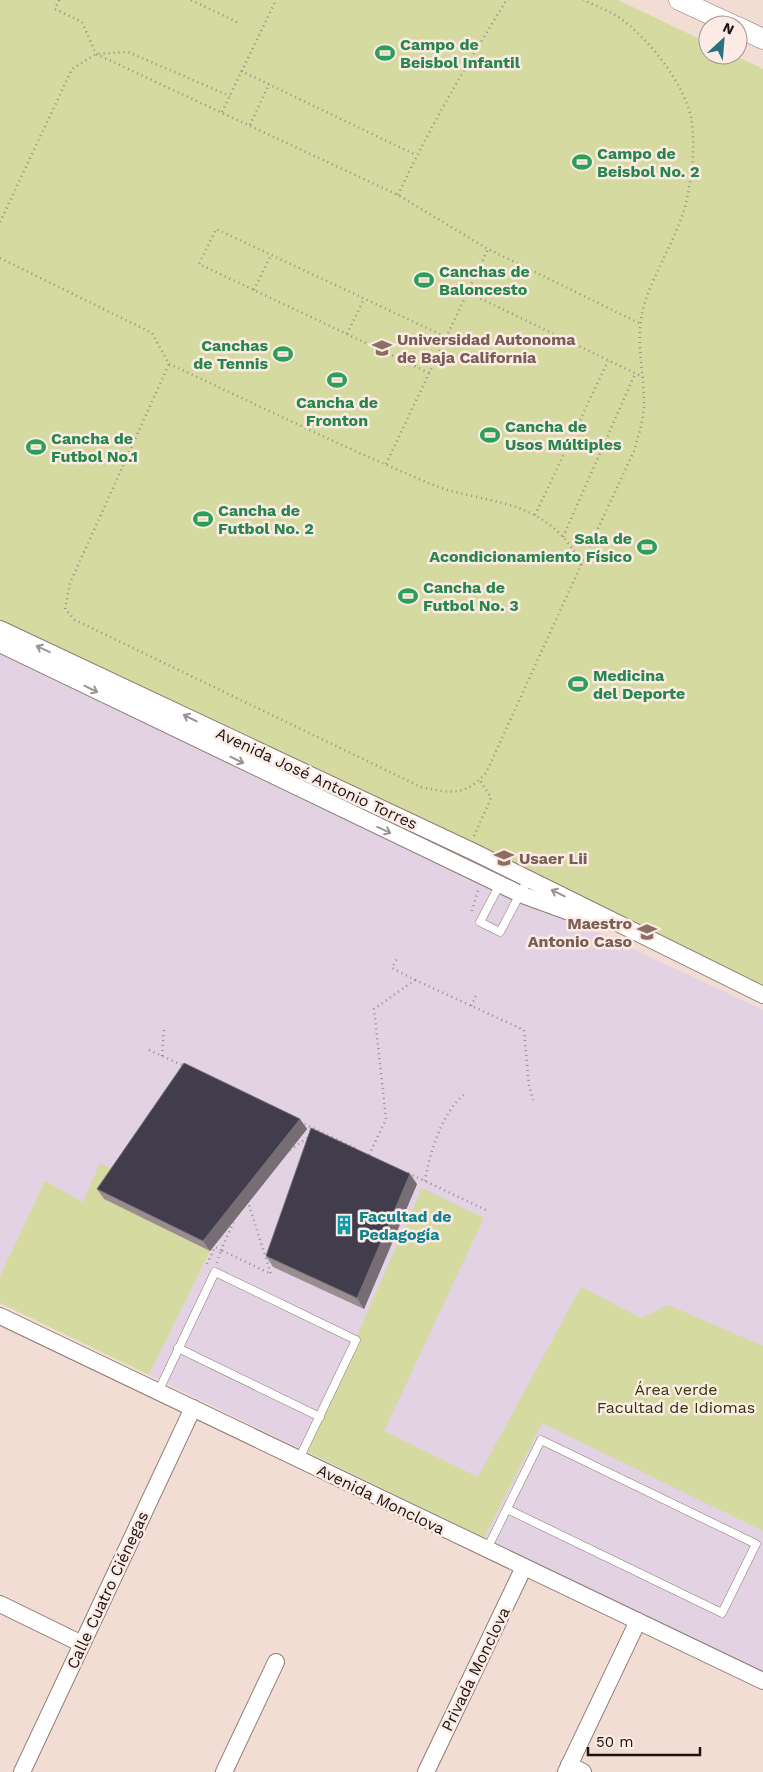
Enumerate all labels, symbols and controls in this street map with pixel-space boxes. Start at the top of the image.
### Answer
north arrow [698,15,748,65]
text: N [721,19,737,38]
place label: Campo de Beisbol Infantil [400,35,521,72]
sports icon: Campo de Beisbol Infantil [374,42,396,64]
place label: Campo de Beisbol No. 2 [597,144,699,181]
sports icon: Campo de Beisbol No. 2 [571,151,593,173]
place label: Canchas de Baloncesto [439,262,530,299]
sports icon: Canchas de Baloncesto [413,269,435,291]
place label: Universidad Autonoma de Baja California [397,330,576,367]
place label: Canchas de Tennis [193,336,268,373]
school or university icon: Universidad Autonoma de Baja California [371,337,393,359]
sports icon: Canchas de Tennis [272,343,294,365]
sports icon: Cancha de Fronton [326,369,348,391]
place label: Cancha de Fronton [296,393,378,430]
place label: Cancha de Usos Múltiples [505,417,622,454]
sports icon: Cancha de Usos Múltiples [479,424,501,446]
place label: Cancha de Futbol No.1 [51,429,138,466]
sports icon: Cancha de Futbol No.1 [25,436,47,458]
place label: Cancha de Futbol No. 2 [218,501,314,538]
sports icon: Cancha de Futbol No. 2 [192,508,214,530]
place label: Sala de Acondicionamiento Físico [429,529,632,566]
sports icon: Sala de Acondicionamiento Físico [636,536,658,558]
place label: Cancha de Futbol No. 3 [423,578,519,615]
sports icon: Cancha de Futbol No. 3 [397,585,419,607]
one-way arrow [36,643,51,653]
place label: Medicina del Deporte [593,666,685,703]
sports icon: Medicina del Deporte [567,673,589,695]
one-way arrow [83,685,98,694]
one-way arrow [183,713,198,722]
street label: Avenida José Antonio Torres [213,723,420,834]
one-way arrow [229,756,244,765]
one-way arrow [376,825,391,835]
school or university icon: Usaer Lii [493,847,515,869]
place label: Usaer Lii [519,849,587,868]
one-way arrow [551,888,566,898]
place label: Maestro Antonio Caso [528,914,632,951]
school or university icon: Maestro Antonio Caso [636,921,658,943]
place label: Facultad de Pedagogía [359,1207,451,1244]
building icon: Facultad de Pedagogía [333,1214,355,1236]
park label: Área verde Facultad de Idiomas [597,1380,755,1417]
street label: Avenida Monclova [314,1460,448,1539]
street label: Calle Cuatro Ciénegas [63,1508,152,1672]
street label: Privada Monclova [437,1604,514,1734]
scale bar [588,1724,700,1756]
text: 50 m [596,1733,633,1751]

